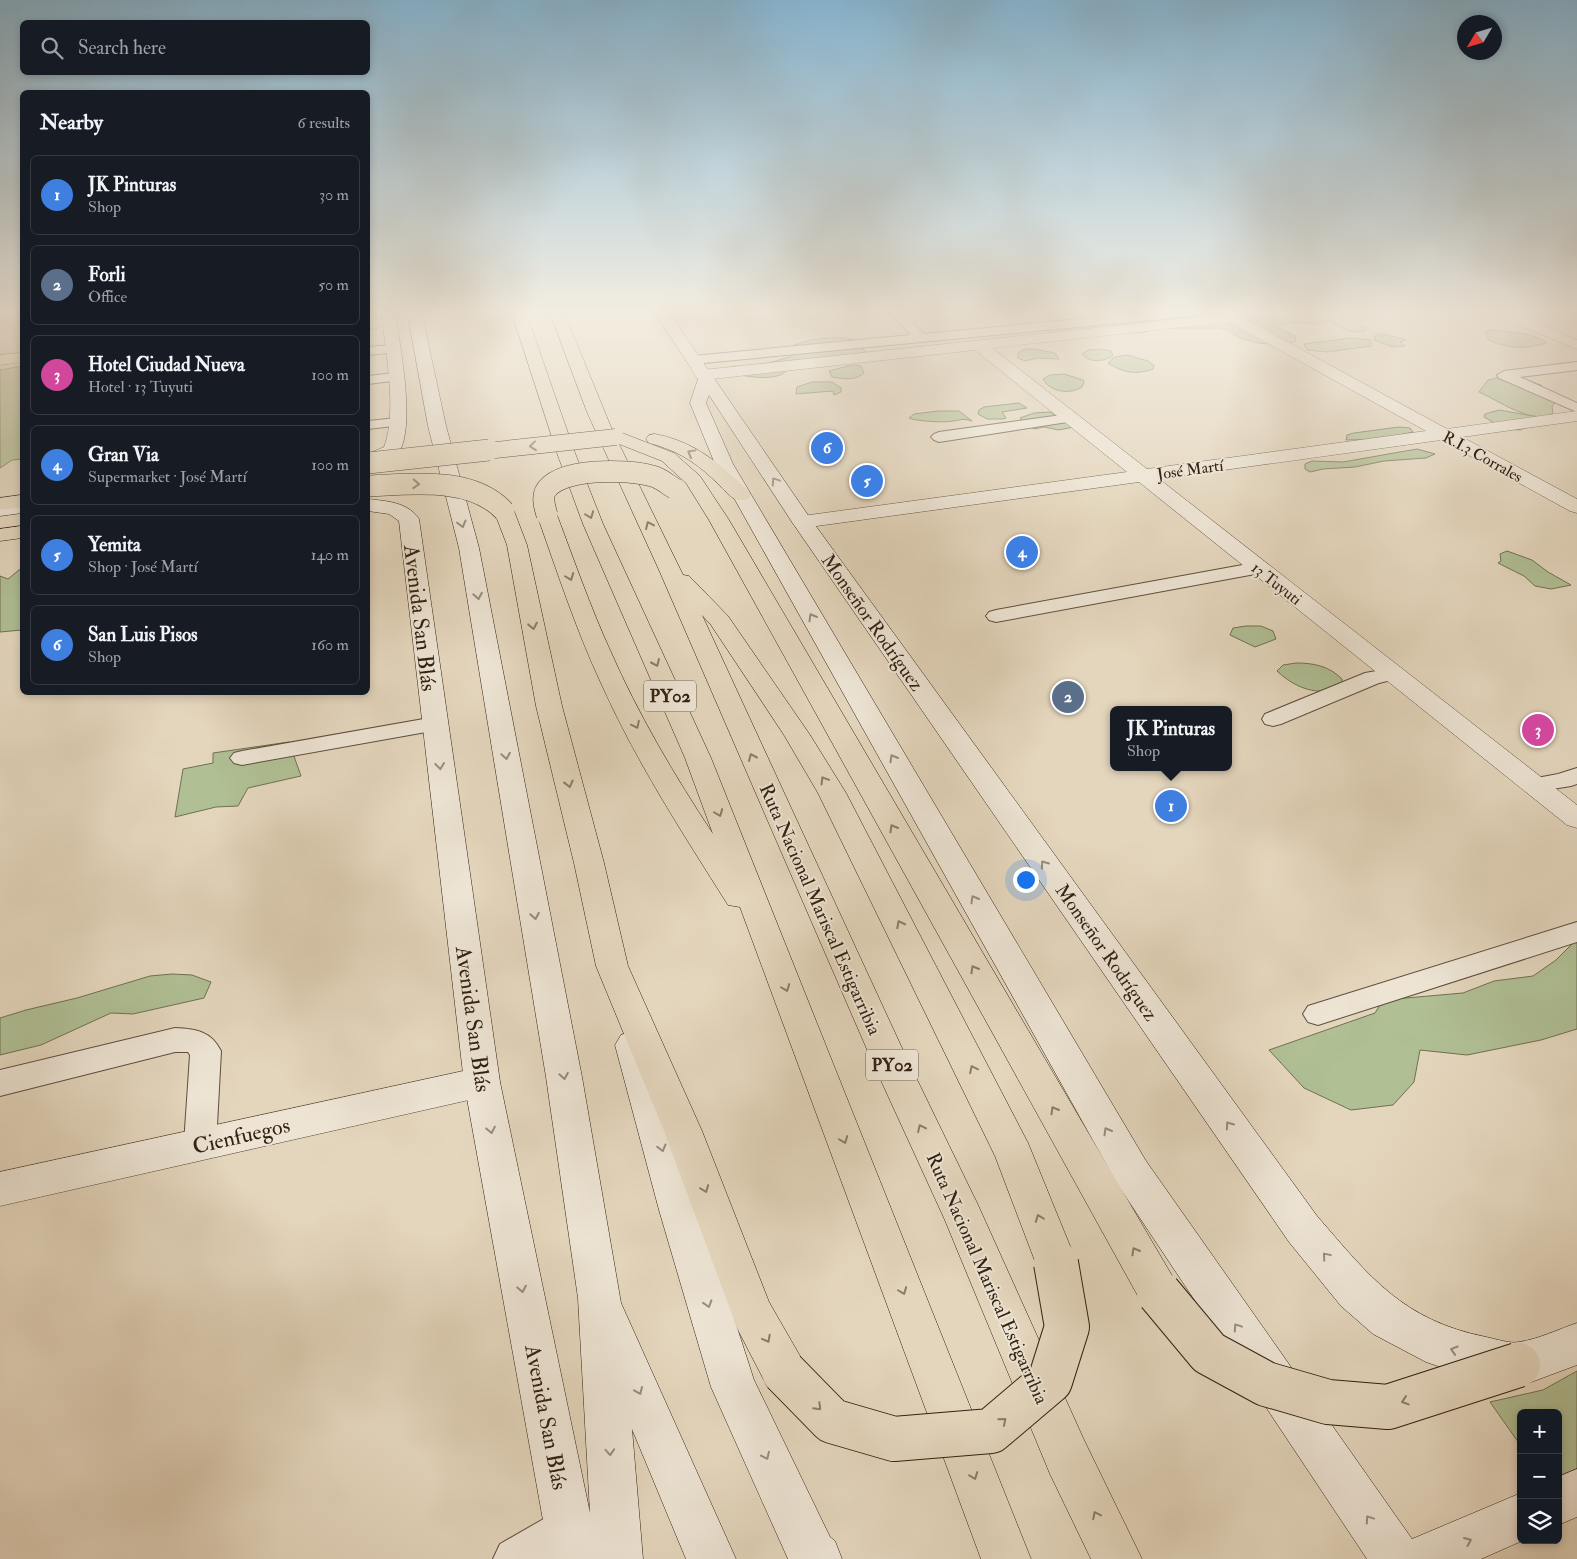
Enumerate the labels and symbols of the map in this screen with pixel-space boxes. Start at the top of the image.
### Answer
north arrow [1457,15,1502,60]
street label: R.I.3 Corrales [1439,427,1526,487]
pin: 6 [811,429,843,467]
one-way arrow [529,440,537,451]
one-way arrow [687,449,696,459]
street label: José Martí [1155,455,1226,486]
pin: 5 [851,462,883,500]
one-way arrow [412,478,420,489]
one-way arrow [772,478,781,487]
one-way arrow [584,510,594,519]
one-way arrow [457,519,467,527]
one-way arrow [645,521,655,530]
pin: 4 [1006,533,1038,571]
street label: Avenida San Blás [397,542,443,693]
street label: Monseñor Rodríguez [816,549,928,696]
street label: 13 Tuyuti [1247,558,1306,610]
one-way arrow [564,572,575,581]
one-way arrow [472,592,482,601]
one-way arrow [808,614,818,623]
one-way arrow [527,622,538,630]
one-way arrow [649,658,660,667]
pin: 2 [1052,678,1084,716]
road number: PY02 [644,680,696,711]
pin: 3 [1522,711,1554,749]
one-way arrow [630,720,640,729]
one-way arrow [501,752,511,761]
one-way arrow [748,753,759,762]
one-way arrow [889,755,899,764]
one-way arrow [435,762,445,770]
one-way arrow [821,777,831,786]
one-way arrow [563,780,574,789]
street label: Ruta Nacional Mariscal Estigarribia [754,780,887,1039]
pin: 1 [1155,787,1187,825]
one-way arrow [713,808,723,817]
one-way arrow [890,824,900,833]
one-way arrow [1041,860,1050,870]
your location [1013,867,1039,893]
street label: Monseñor Rodríguez [1050,879,1162,1026]
one-way arrow [970,895,980,904]
one-way arrow [530,912,540,921]
one-way arrow [896,921,906,930]
street label: Avenida San Blás [449,943,497,1094]
one-way arrow [970,965,980,974]
one-way arrow [780,983,790,992]
road number: PY02 [866,1050,918,1080]
one-way arrow [969,1066,979,1075]
one-way arrow [558,1072,568,1081]
one-way arrow [1051,1106,1061,1115]
street label: Cienfuegos [190,1111,293,1161]
one-way arrow [1226,1121,1235,1131]
one-way arrow [917,1124,927,1133]
one-way arrow [485,1125,496,1134]
one-way arrow [1104,1127,1114,1136]
one-way arrow [838,1135,848,1144]
one-way arrow [656,1144,667,1153]
street label: Ruta Nacional Mariscal Estigarribia [921,1149,1054,1408]
one-way arrow [699,1184,709,1193]
one-way arrow [1035,1214,1045,1223]
one-way arrow [1131,1248,1141,1257]
one-way arrow [1322,1252,1331,1261]
one-way arrow [516,1285,527,1294]
one-way arrow [897,1287,907,1295]
one-way arrow [702,1300,712,1308]
one-way arrow [1234,1323,1243,1333]
one-way arrow [760,1334,770,1343]
street label: Avenida San Blás [518,1341,574,1492]
one-way arrow [1450,1346,1458,1356]
one-way arrow [632,1386,643,1395]
one-way arrow [1402,1395,1410,1405]
one-way arrow [812,1401,821,1410]
one-way arrow [997,1418,1006,1426]
one-way arrow [604,1448,615,1456]
one-way arrow [760,1451,770,1460]
one-way arrow [968,1471,978,1479]
one-way arrow [1091,1511,1102,1520]
one-way arrow [1366,1515,1375,1525]
one-way arrow [1463,1536,1472,1547]

